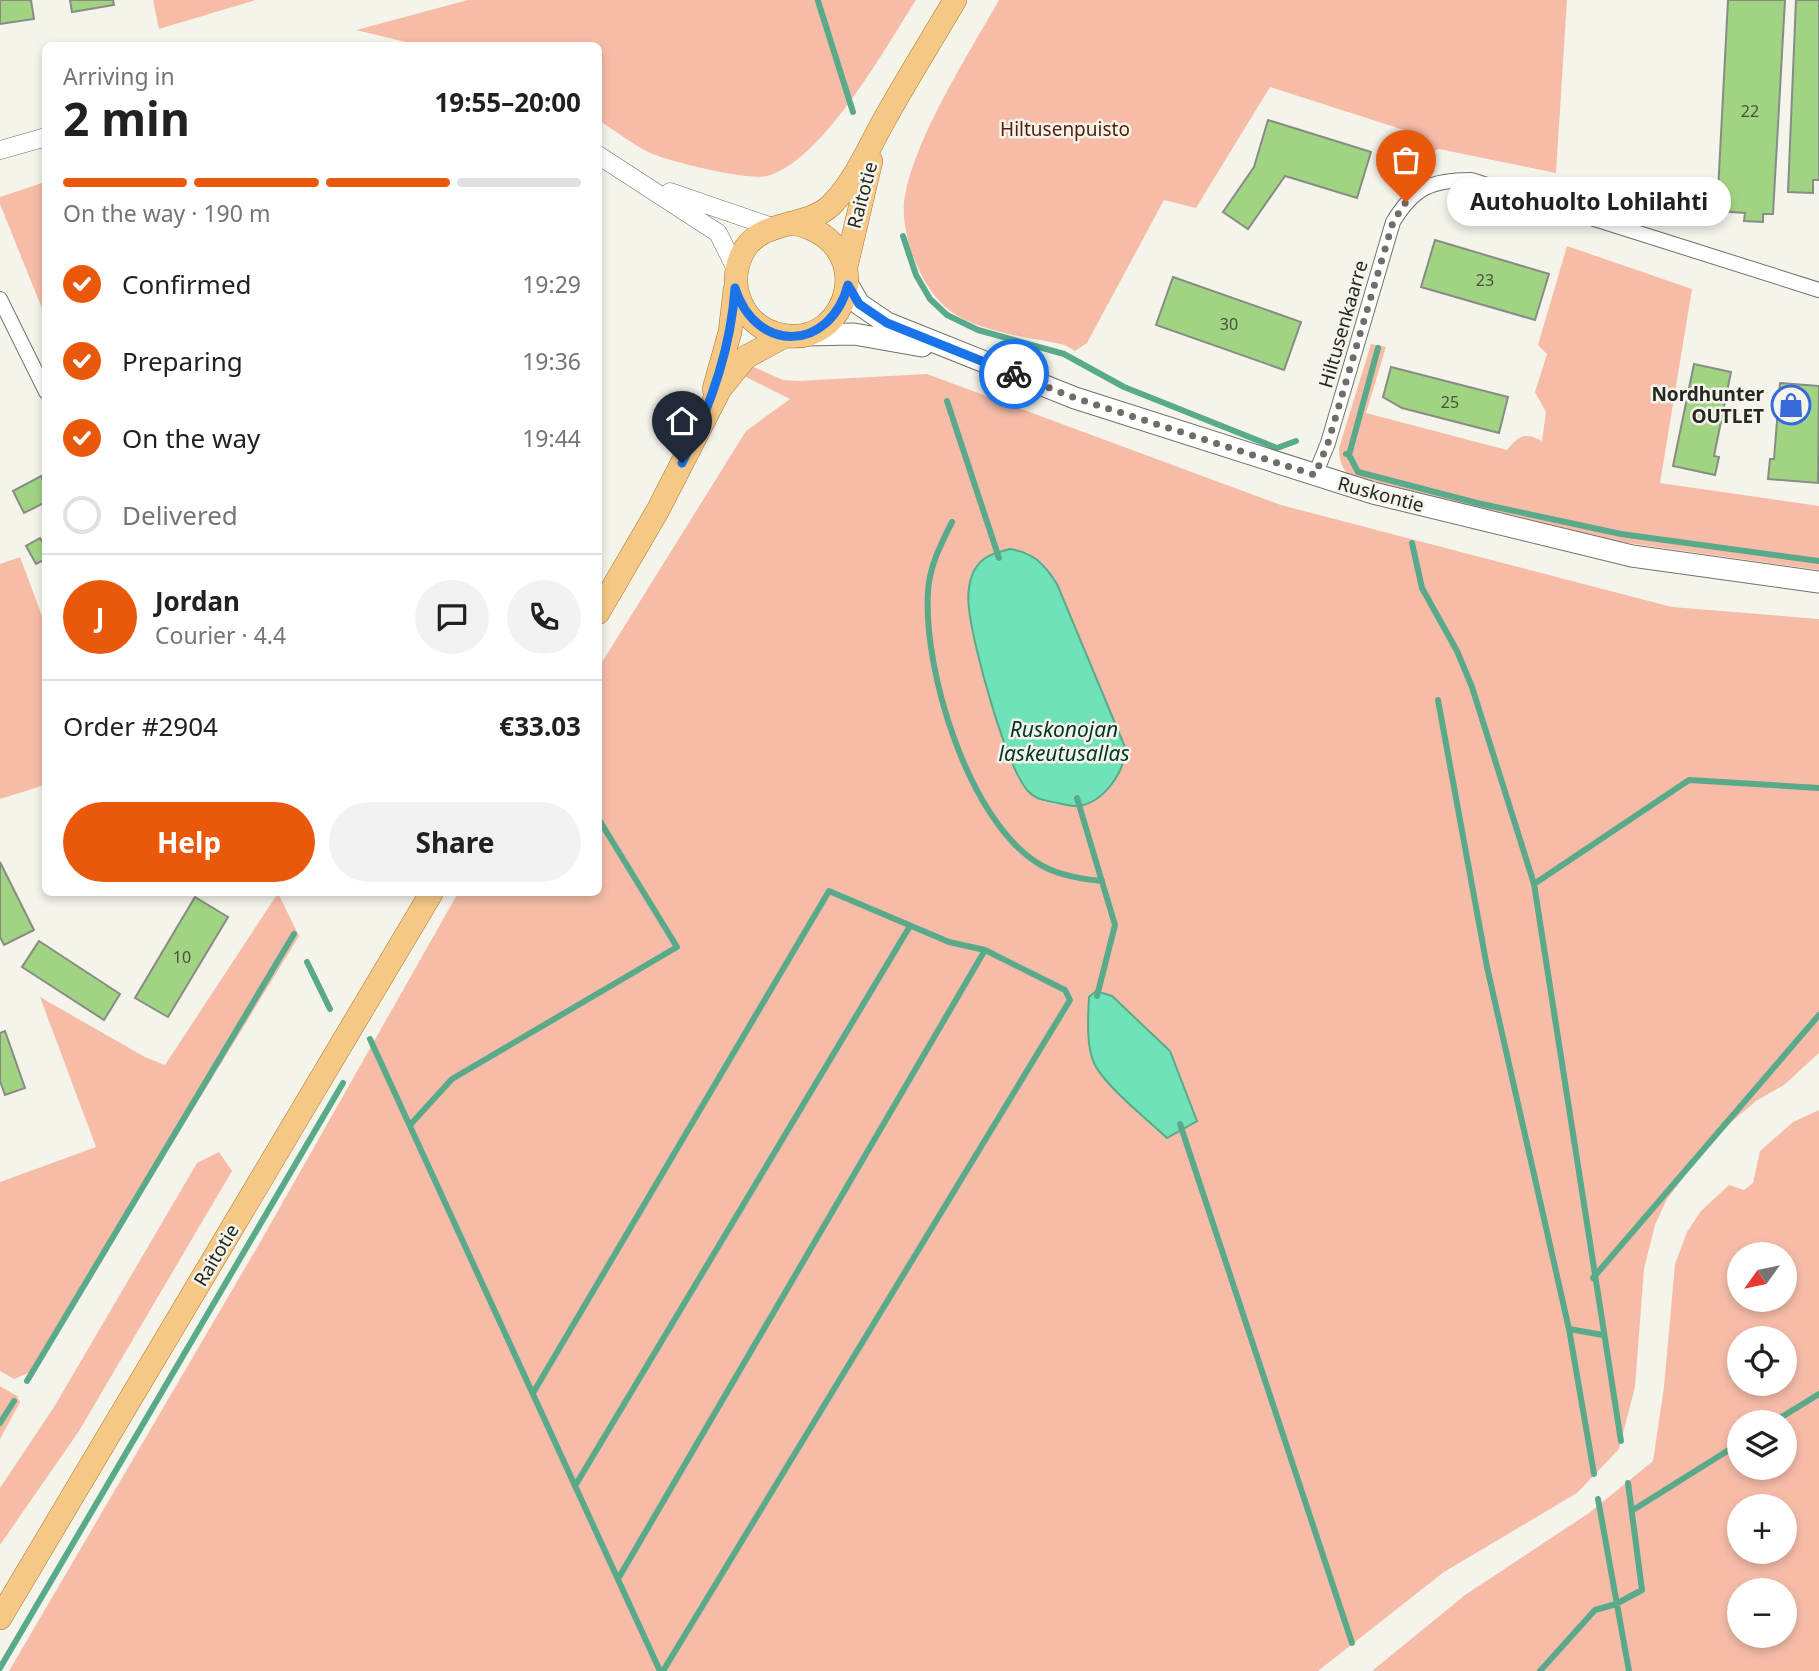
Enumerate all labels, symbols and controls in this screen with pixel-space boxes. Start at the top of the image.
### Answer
text: Arriving in [63,60,175,92]
text: 19:55–20:00 [434,84,581,120]
text: 2 min [63,87,190,149]
house number: 22 [1741,100,1759,122]
park label: Hiltusenpuisto [1000,116,1130,142]
pin [1376,130,1436,202]
icon: bag [1387,141,1425,179]
street label: Raitotie [841,159,883,231]
callout: Autohuolto Lohilahti [1448,178,1732,227]
text: Autohuolto Lohilahti [1470,185,1708,217]
text: On the way · 190 m [63,197,270,229]
street label: Hiltusenkaarre [1312,257,1374,391]
icon: check [63,265,101,303]
text: Confirmed [122,266,252,302]
text: 19:29 [522,268,581,300]
house number: 23 [1476,269,1494,291]
house number: 30 [1220,313,1238,335]
courier [979,339,1049,409]
icon: check [63,342,101,380]
text: Preparing [122,343,243,379]
text: 19:36 [522,345,581,377]
icon: bike [995,355,1033,393]
place label: Nordhunter OUTLET [1651,381,1765,429]
shop icon: Nordhunter OUTLET [1770,384,1812,426]
pin [652,391,712,463]
house number: 25 [1441,391,1459,413]
icon: home [663,402,701,440]
icon: check [63,419,101,457]
text: On the way [122,420,260,456]
text: 19:44 [522,422,581,454]
street label: Ruskontie [1335,470,1427,518]
text: Delivered [122,497,238,533]
button: chat [415,580,489,654]
button: phone [507,580,581,654]
text: Jordan [155,583,240,619]
text: J [96,599,104,635]
text: Courier · 4.4 [155,619,286,651]
text: Order #2904 [63,708,218,744]
text: €33.03 [499,708,581,744]
water label: Ruskonojan laskeutusallas [999,715,1130,767]
button: Help [63,802,315,882]
button: Share [329,802,581,882]
house number: 10 [173,946,191,968]
street label: Raitotie [187,1219,245,1291]
north arrow [1727,1242,1797,1312]
map controls [1727,1242,1797,1648]
button: locate [1727,1326,1797,1396]
button: layers [1727,1410,1797,1480]
button: + [1727,1494,1797,1564]
button: − [1727,1578,1797,1648]

